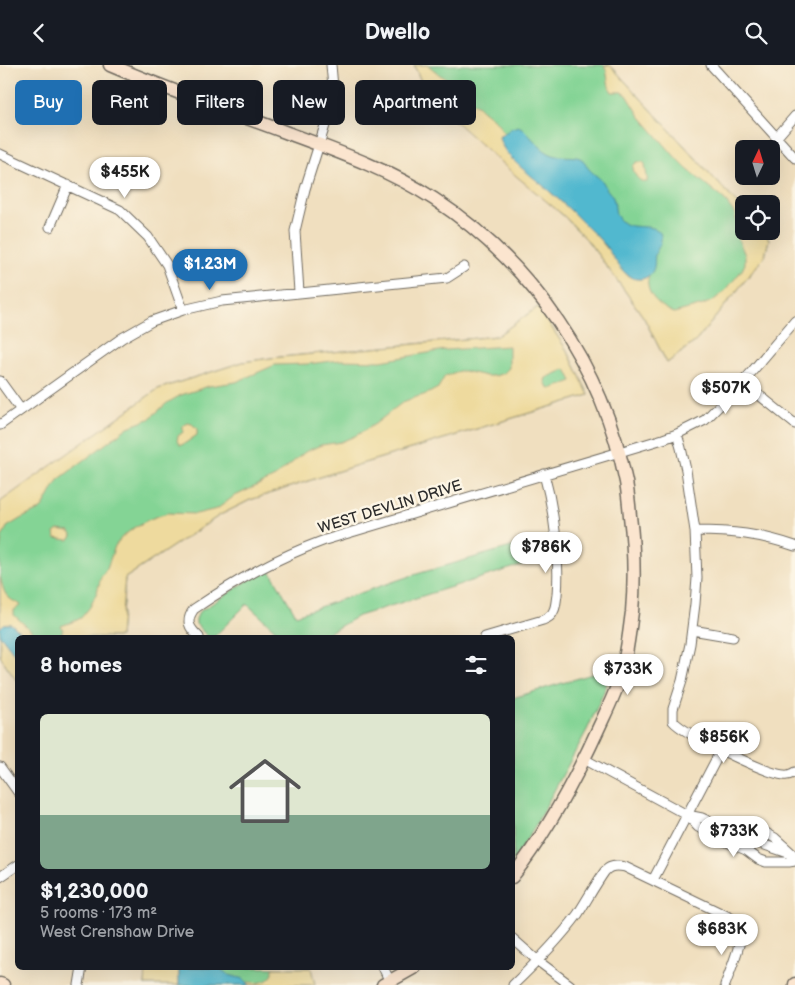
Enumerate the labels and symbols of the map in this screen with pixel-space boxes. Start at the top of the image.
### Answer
north arrow [735,140,780,185]
pin: $455K [90,157,160,199]
pin: $1.23M [169,249,251,291]
pin: $507K [691,373,761,415]
street label: WEST DEVLIN DRIVE [316,476,464,538]
pin: $786K [511,531,581,574]
pin: $733K [593,653,663,696]
pin: $856K [689,721,759,764]
pin: $733K [699,815,769,858]
pin: $683K [687,913,757,956]

